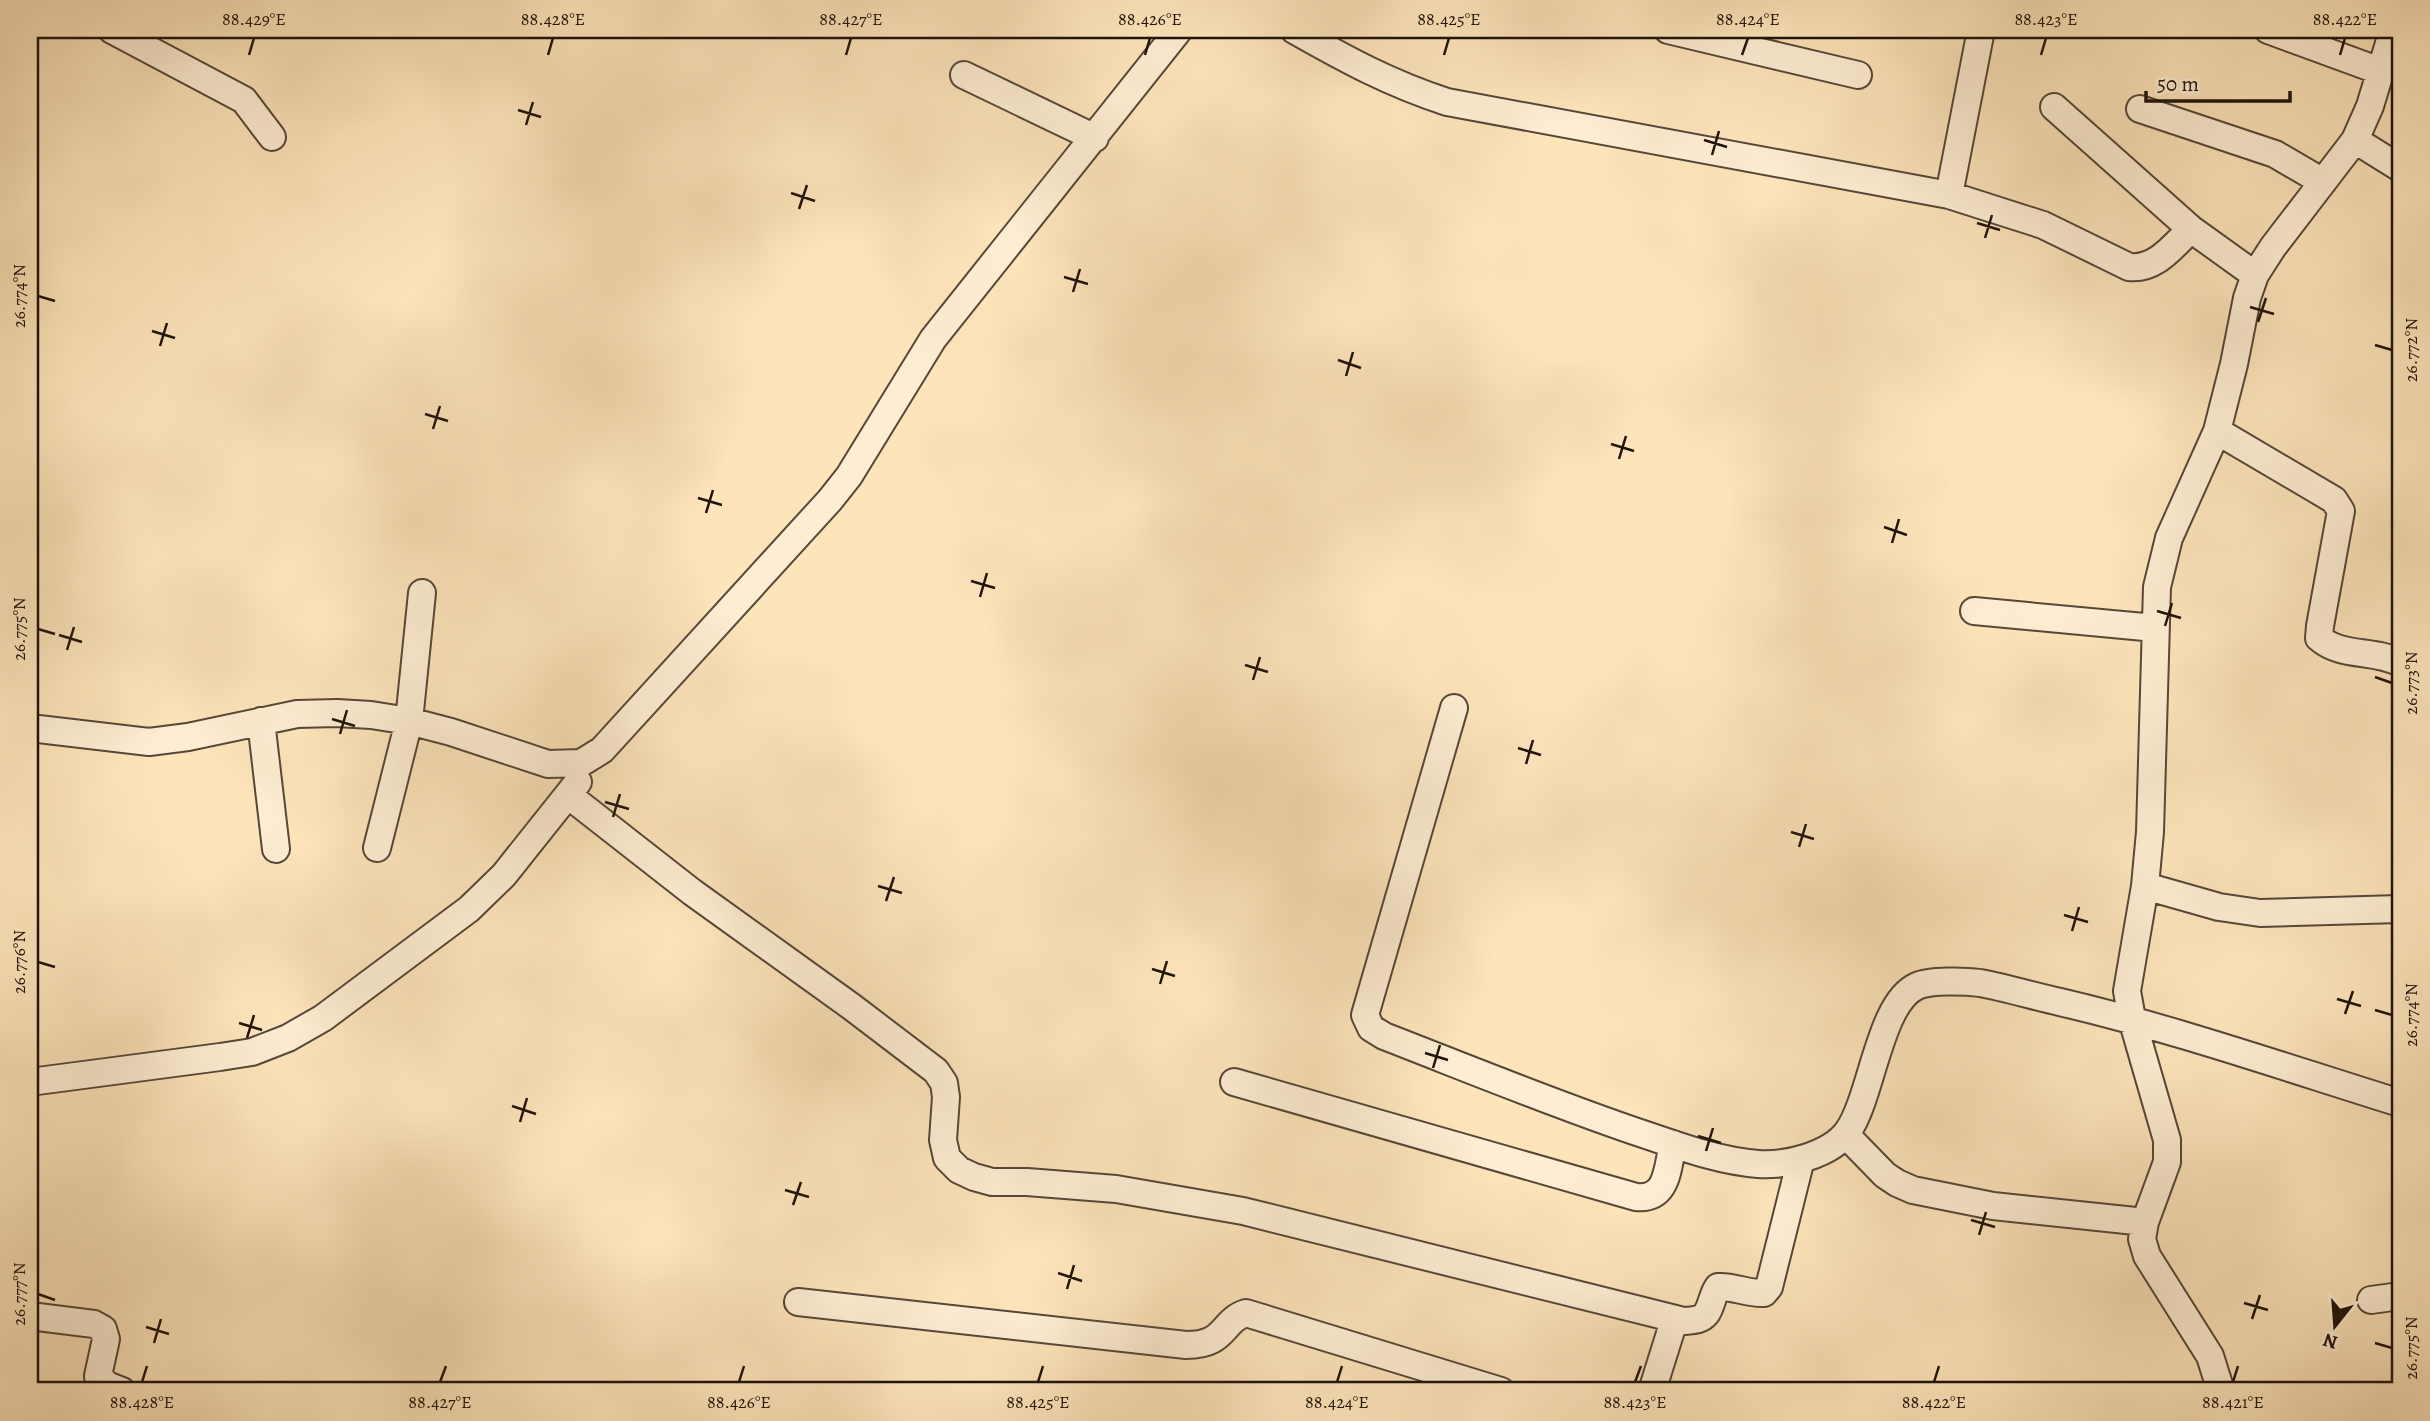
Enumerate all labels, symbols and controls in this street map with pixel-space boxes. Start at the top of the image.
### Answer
text: 88.429°E [222,7,286,31]
text: 88.428°E [521,7,585,31]
text: 88.427°E [819,7,883,31]
text: 88.426°E [1118,7,1182,31]
text: 88.425°E [1417,7,1481,31]
text: 88.424°E [1716,7,1780,31]
text: 88.423°E [2014,7,2078,31]
text: 88.422°E [2313,7,2377,31]
scale bar [2146,60,2290,104]
text: 50 m [2157,70,2199,98]
text: 26.774°N [7,264,31,328]
text: 26.772°N [2399,318,2423,382]
text: 26.775°N [7,597,31,661]
text: 26.773°N [2399,651,2423,715]
text: 26.776°N [7,930,31,994]
text: 26.774°N [2399,983,2423,1047]
text: 26.777°N [7,1262,31,1326]
north arrow [2300,1292,2370,1362]
text: 26.775°N [2399,1316,2423,1380]
text: N [2320,1327,2341,1356]
text: 88.428°E [110,1390,174,1414]
text: 88.427°E [408,1390,472,1414]
text: 88.426°E [707,1390,771,1414]
text: 88.425°E [1006,1390,1070,1414]
text: 88.424°E [1305,1390,1369,1414]
text: 88.423°E [1603,1390,1667,1414]
text: 88.422°E [1902,1390,1966,1414]
text: 88.421°E [2202,1390,2264,1414]

